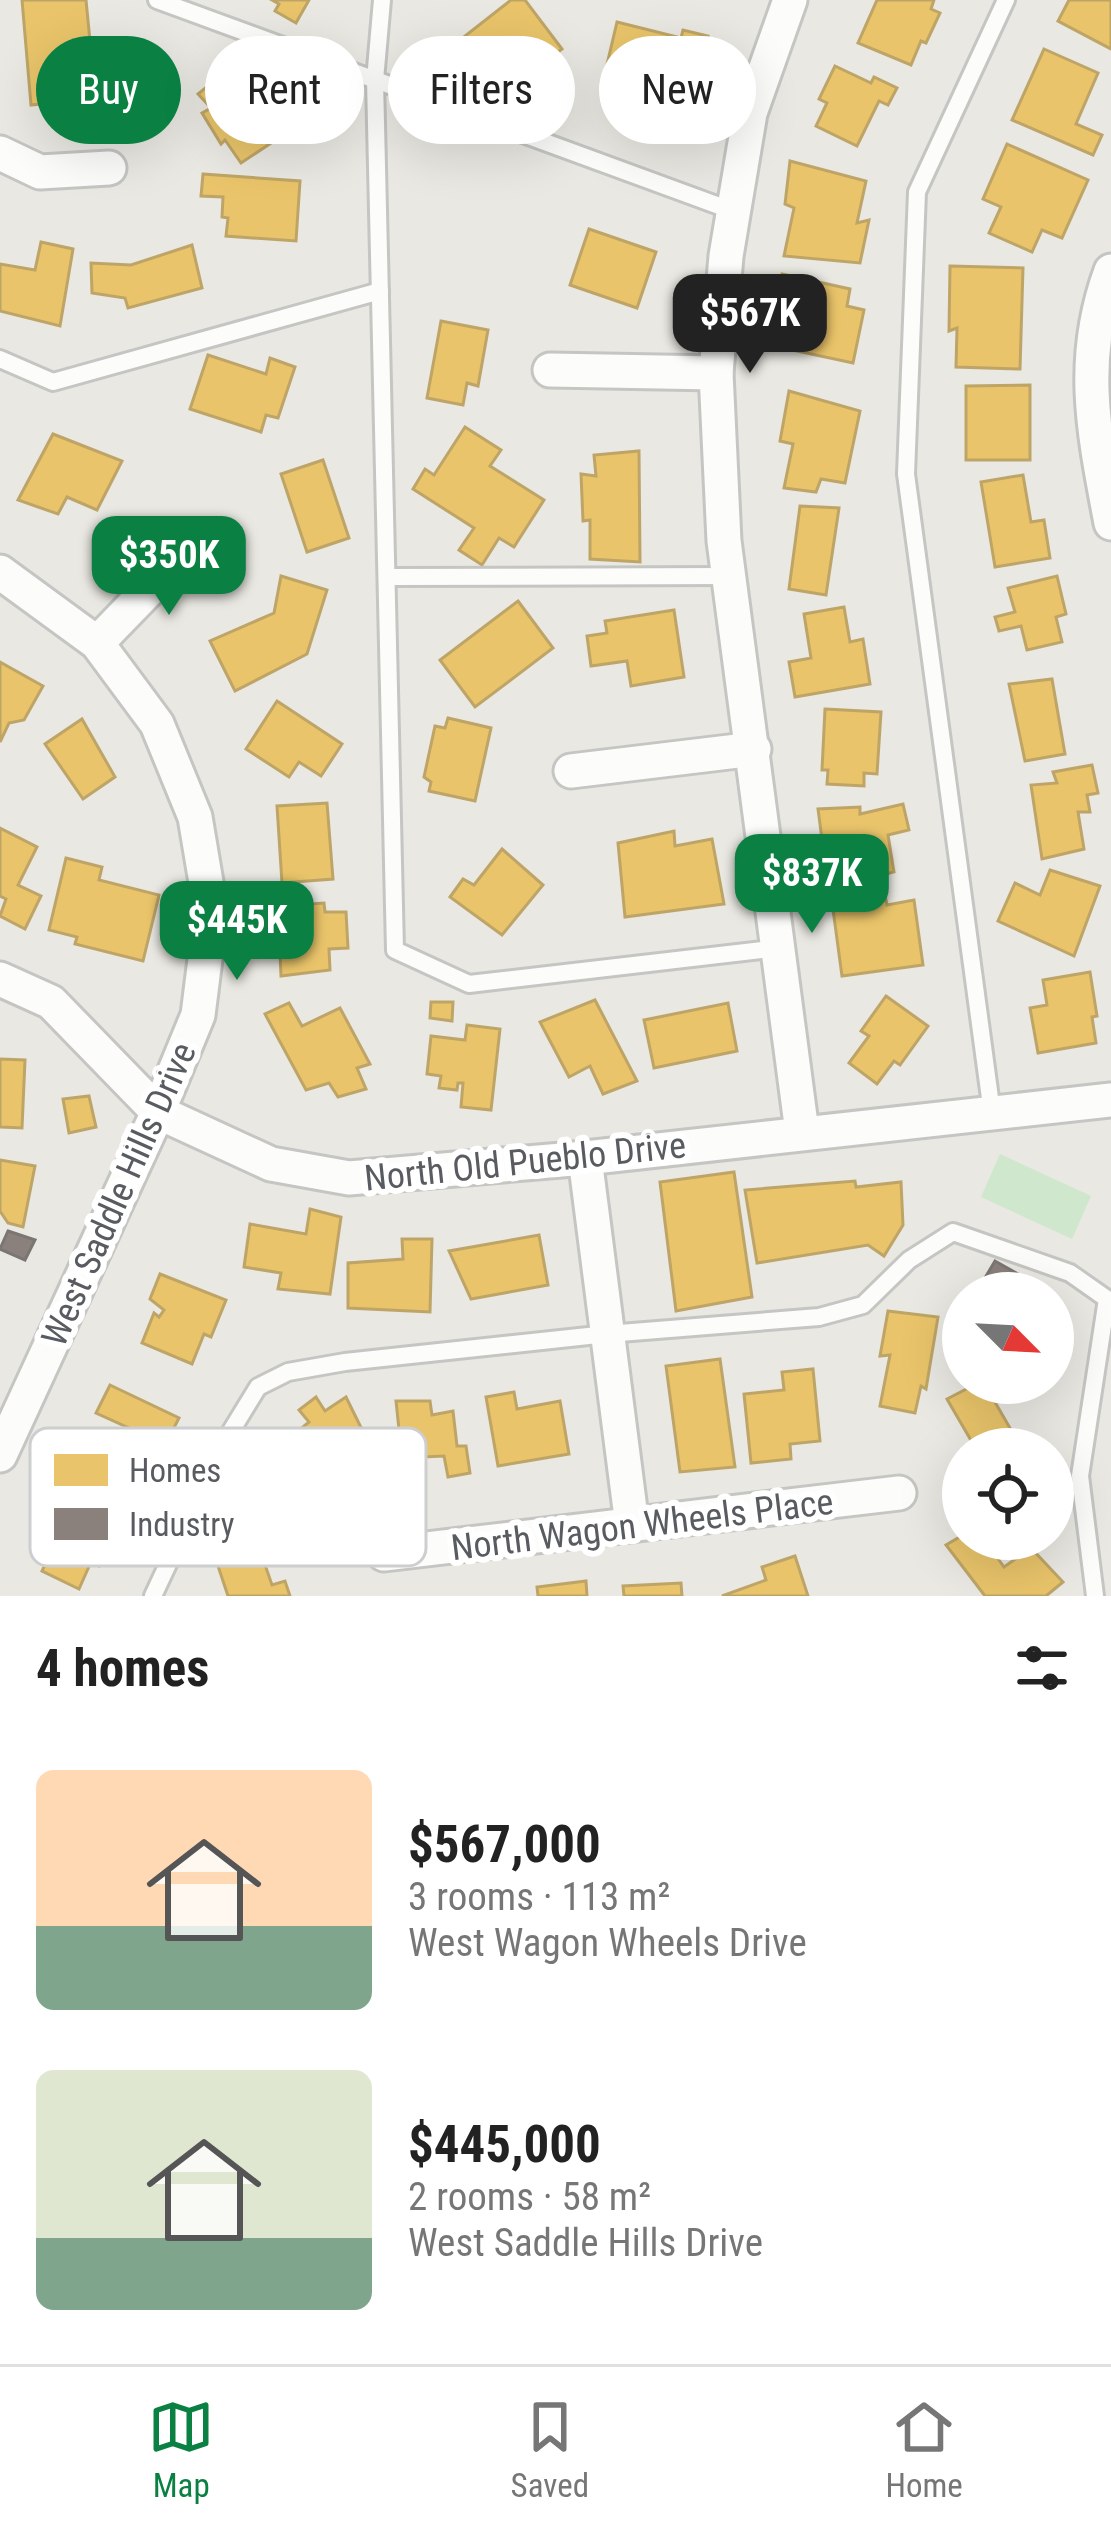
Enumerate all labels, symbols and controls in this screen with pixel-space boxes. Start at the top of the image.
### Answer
chip: Buy [36,36,181,144]
chip: Rent [205,36,364,144]
chip: Filters [388,36,575,144]
chip: New [599,36,756,144]
pin: $567K [666,274,834,376]
text: $567K [700,290,800,336]
pin: $350K [85,516,253,618]
text: $350K [119,532,219,578]
pin: $837K [728,834,896,936]
text: $837K [762,850,862,896]
pin: $445K [153,881,321,983]
text: $445K [187,897,287,943]
street label: West Saddle Hills Drive [33,1036,205,1353]
street label: North Old Pueblo Drive [362,1124,688,1200]
north arrow [942,1272,1074,1404]
map controls [942,1272,1074,1560]
legend [30,1428,426,1566]
button: locate [942,1428,1074,1560]
text: Homes [129,1451,221,1490]
street label: North Wagon Wheels Place [449,1481,836,1569]
text: Industry [129,1505,235,1544]
icon: filters [1009,1635,1075,1701]
text: 4 homes [36,1639,209,1698]
text: $567,000 [408,1815,601,1874]
icon: home [132,1818,276,1962]
text: 3 rooms · 113 m² [408,1874,670,1920]
text: West Wagon Wheels Drive [408,1920,807,1966]
text: $445,000 [408,2115,601,2174]
icon: home [132,2118,276,2262]
text: 2 rooms · 58 m² [408,2174,651,2220]
text: West Saddle Hills Drive [408,2220,763,2266]
tab: Map [148,2394,214,2505]
tab: Saved [511,2394,589,2505]
tab: Home [885,2394,963,2505]

